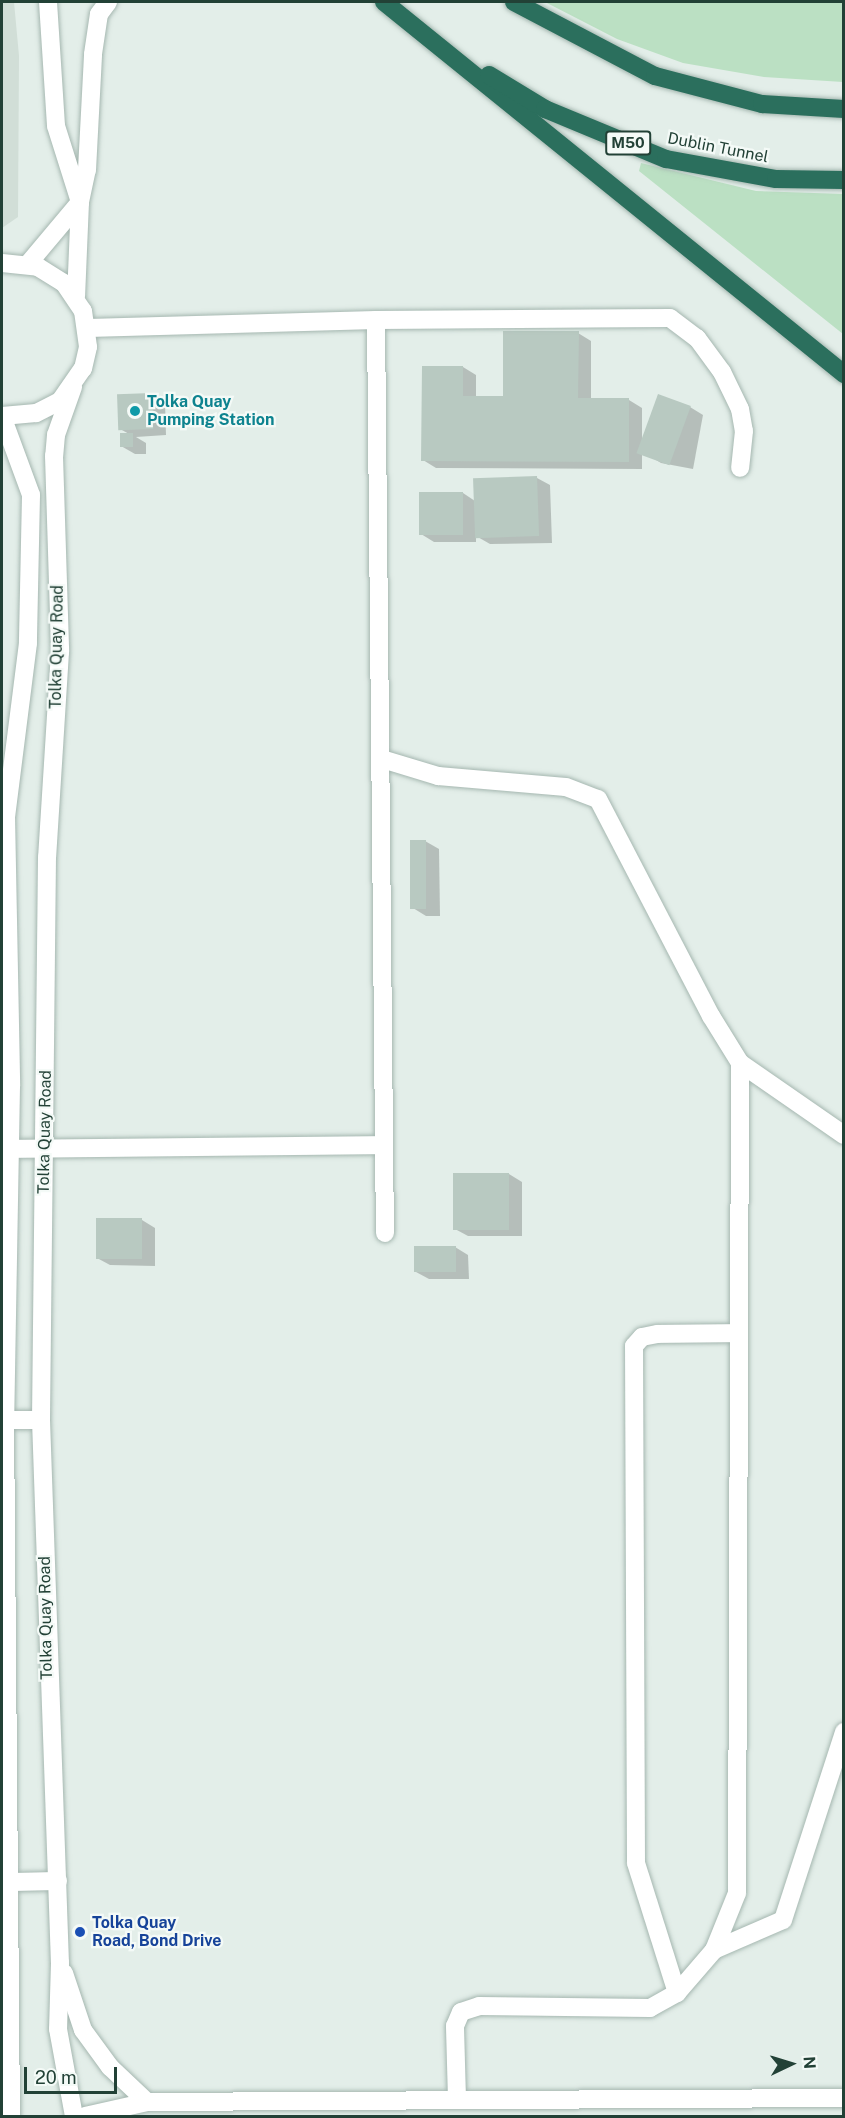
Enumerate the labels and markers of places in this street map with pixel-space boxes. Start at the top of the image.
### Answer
place label: Tolka Quay Pumping Station [147,392,274,430]
marker: Tolka Quay Pumping Station [128,404,142,418]
place label: Tolka Quay Road, Bond Drive [92,1913,222,1951]
marker: Tolka Quay Road, Bond Drive [73,1925,87,1939]

